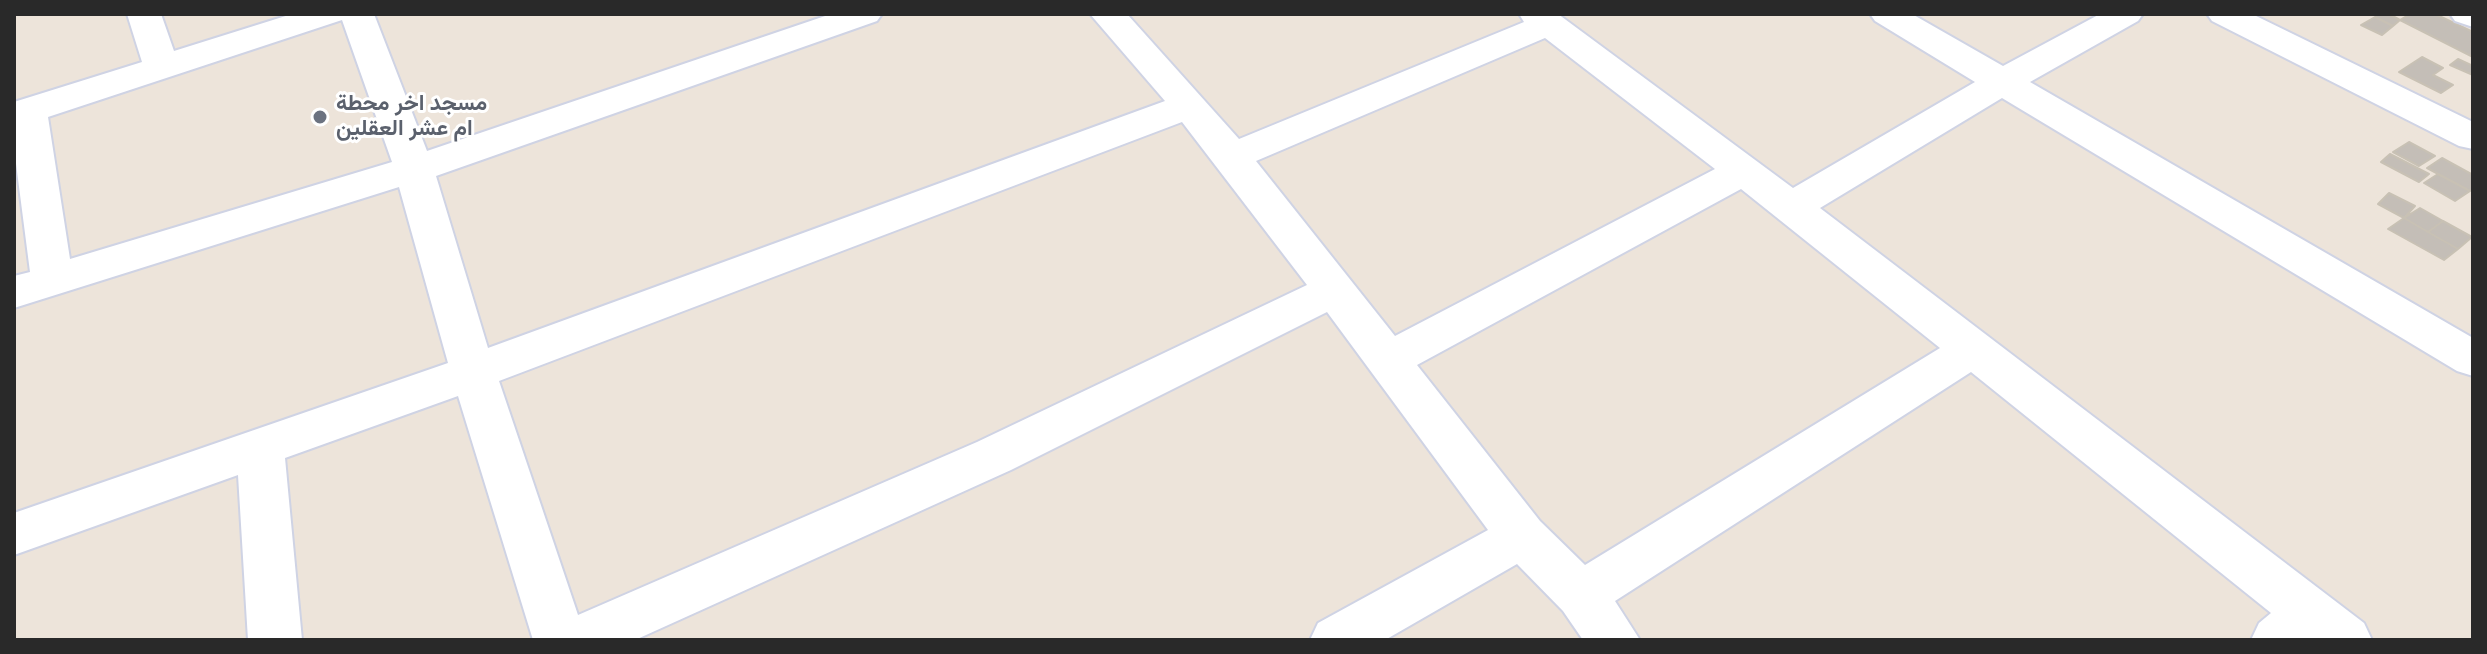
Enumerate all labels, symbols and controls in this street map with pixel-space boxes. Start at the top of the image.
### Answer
place label: مسجد اخر محطة ام عشر العقلين [336,91,487,142]
marker: مسجد اخر محطة ام عشر العقلين [311,108,329,126]

